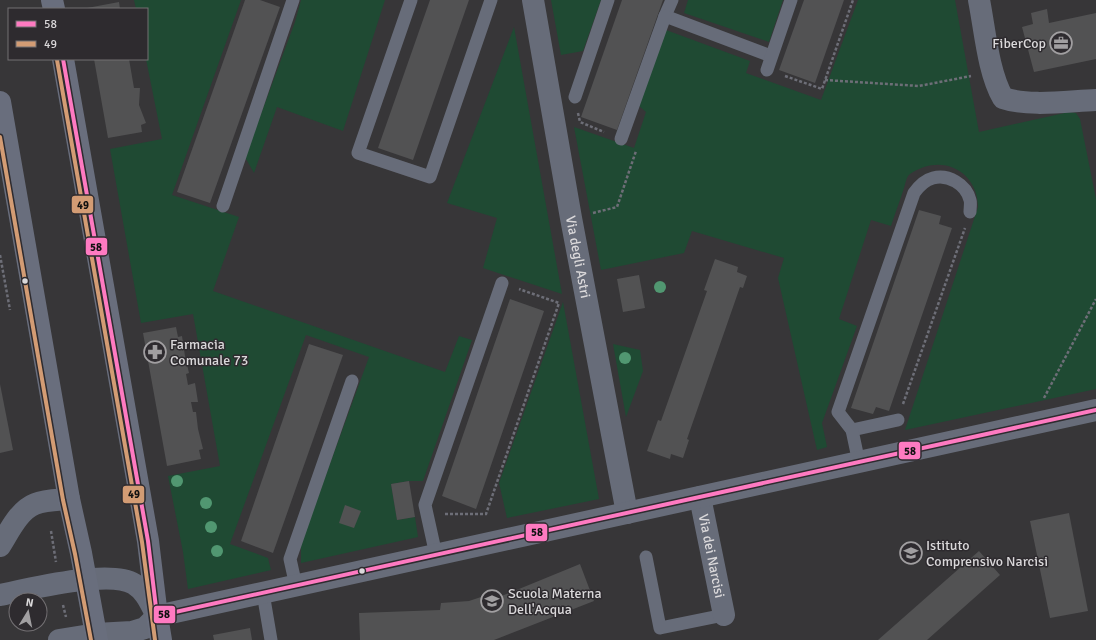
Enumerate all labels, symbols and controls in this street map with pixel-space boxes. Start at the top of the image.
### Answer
legend [8,8,148,60]
text: 58 [44,17,57,32]
office icon: FiberCop [1048,30,1074,56]
place label: FiberCop [992,35,1046,52]
text: 49 [44,37,57,52]
line badge: 49 [71,195,94,214]
text: 49 [77,199,89,212]
street label: Via degli Astri [562,214,595,300]
line badge: 58 [85,237,108,256]
text: 58 [90,241,102,254]
unlabelled marker [20,276,30,286]
place label: Farmacia Comunale 73 [170,336,248,369]
pharmacy icon: Farmacia Comunale 73 [142,339,168,365]
line badge: 58 [898,441,921,460]
text: 58 [904,445,916,458]
line badge: 49 [122,485,145,504]
text: 49 [128,488,140,501]
street label: Via dei Narcisi [695,512,729,599]
line badge: 58 [525,523,548,542]
text: 58 [531,526,543,539]
place label: Istituto Comprensivo Narcisi [926,537,1048,570]
school or university icon: Istituto Comprensivo Narcisi [898,540,924,566]
unlabelled marker [357,566,367,576]
place label: Scuola Materna Dell'Acqua [508,585,602,618]
school or university icon: Scuola Materna Dell'Acqua [479,588,505,614]
north arrow [8,592,48,632]
text: N [25,596,35,610]
line badge: 58 [153,605,176,624]
text: 58 [158,608,170,621]

